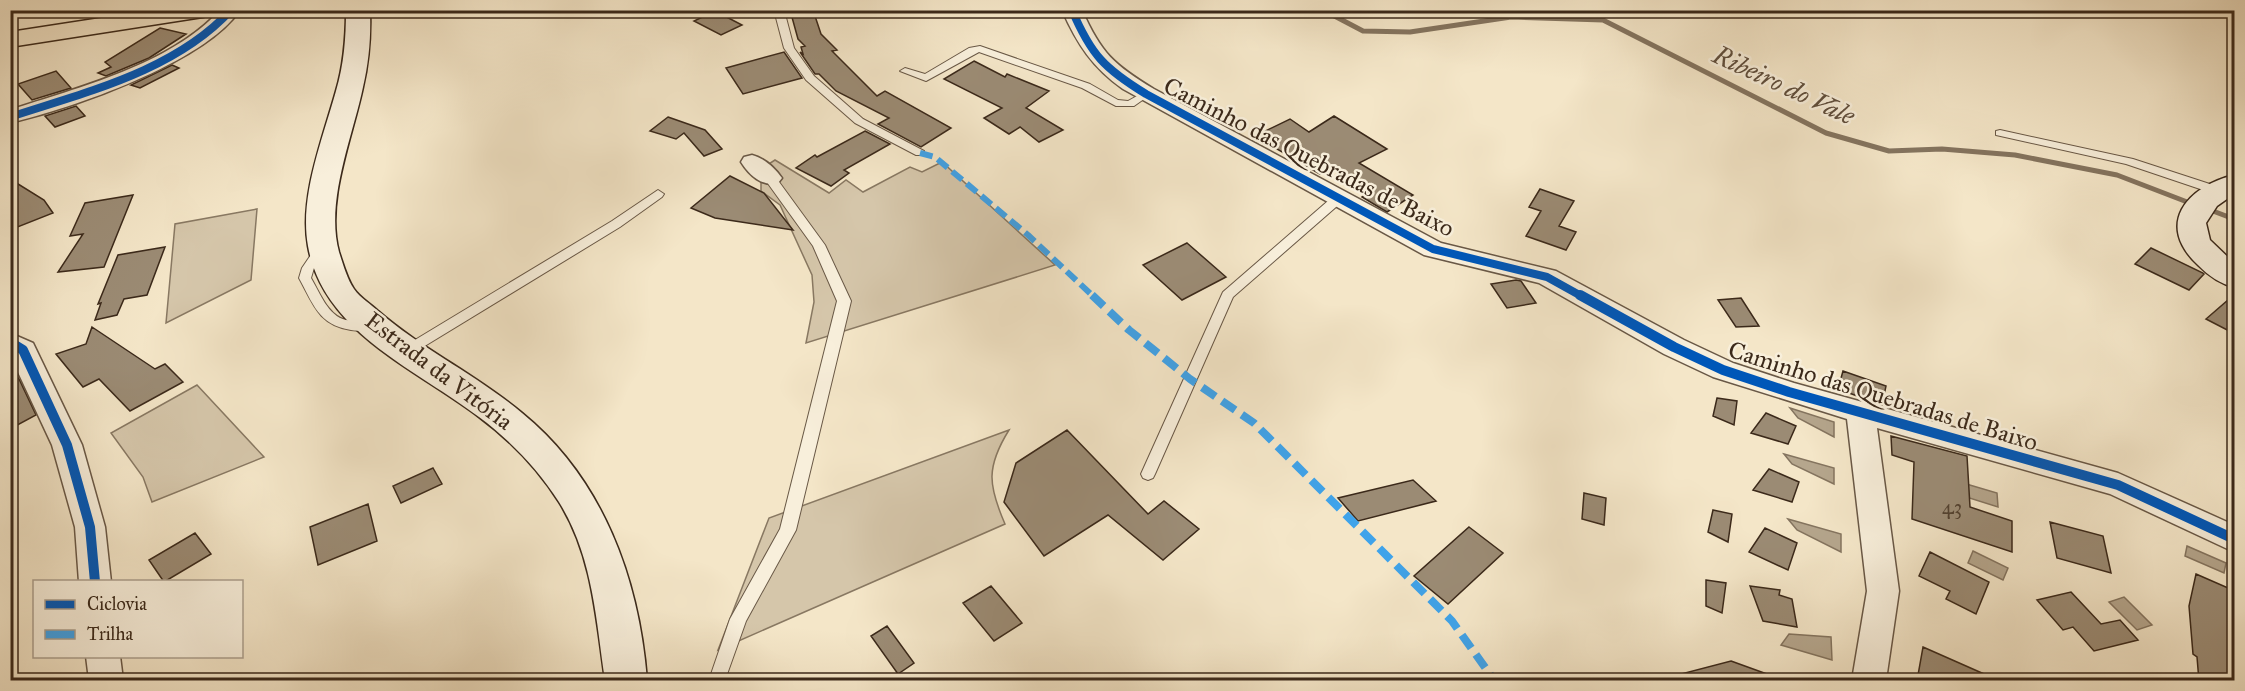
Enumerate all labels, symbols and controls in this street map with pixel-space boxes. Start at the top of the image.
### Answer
water label: Ribeiro do Vale [1707,38,1861,132]
street label: Caminho das Quebradas de Baixo [1159,71,1459,243]
street label: Estrada da Vitória [359,305,520,437]
street label: Caminho das Quebradas de Baixo [1725,335,2041,457]
house number: 43 [1942,494,1962,520]
legend [33,580,243,658]
text: Ciclovia [87,593,147,615]
text: Trilha [87,623,133,645]

